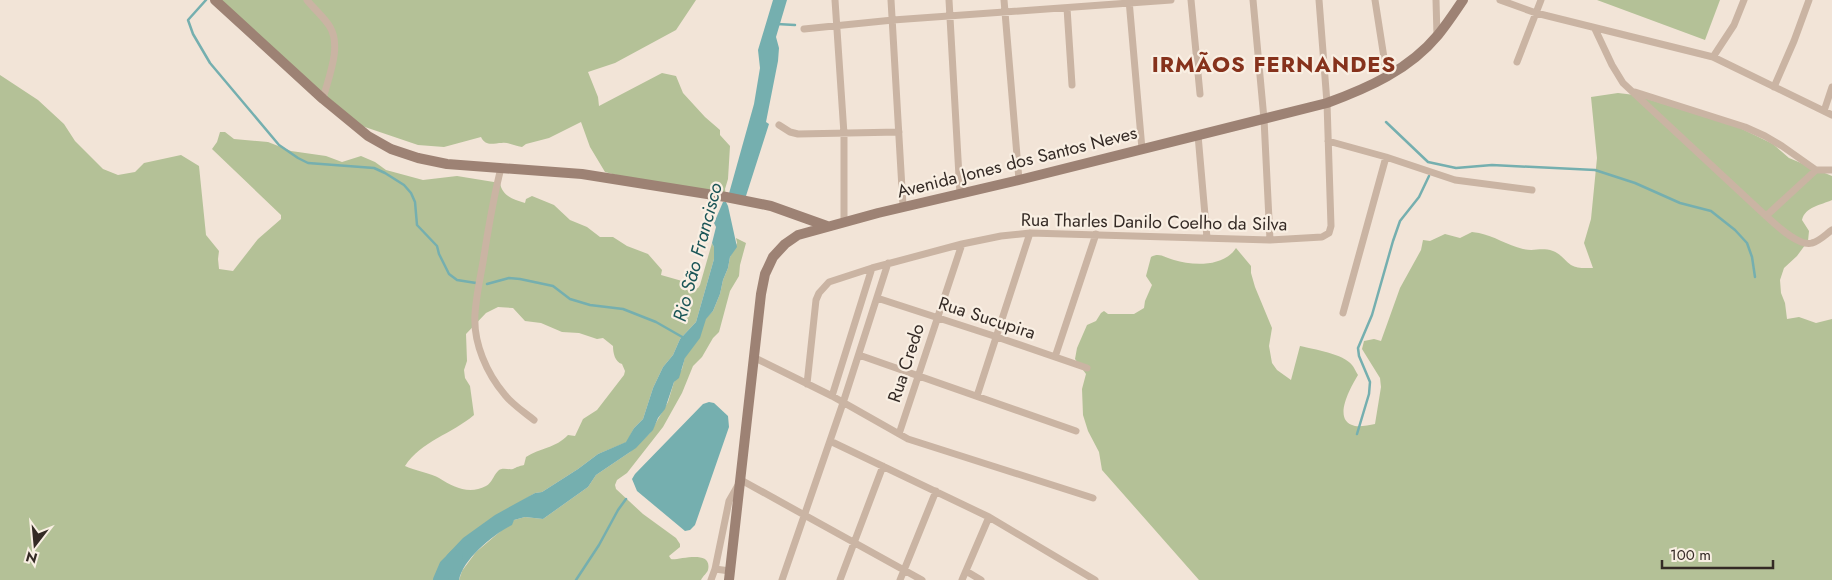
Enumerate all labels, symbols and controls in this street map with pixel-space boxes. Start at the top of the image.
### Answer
district label: IRMÃOS FERNANDES [1152,48,1396,80]
street label: Avenida Jones dos Santos Neves [894,120,1140,204]
water label: Rio São Francisco [666,180,729,324]
street label: Rua Tharles Danilo Coelho da Silva [1021,207,1287,237]
street label: Rua Sucupira [935,290,1039,346]
street label: Rua Credo [881,320,931,406]
north arrow [10,520,60,570]
scale bar [1662,538,1773,570]
text: 100 m [1670,544,1711,566]
text: N [23,546,40,569]

